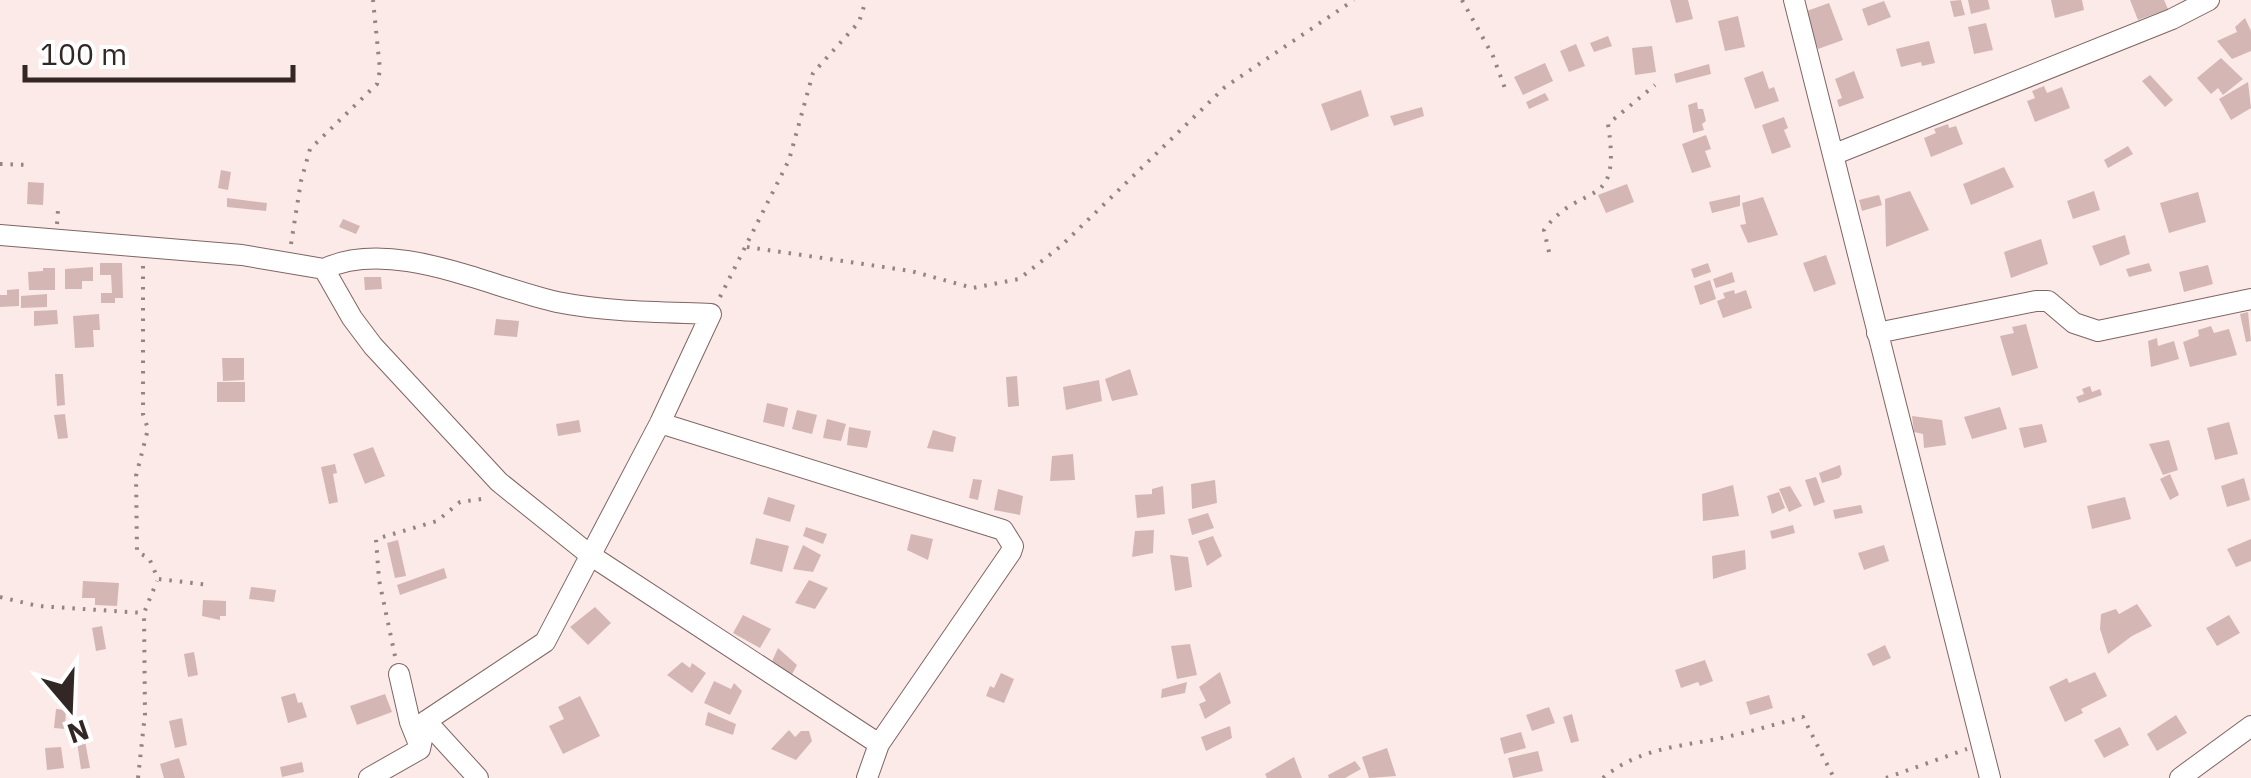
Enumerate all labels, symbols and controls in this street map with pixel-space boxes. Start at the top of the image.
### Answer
scale bar [25,20,292,82]
text: 100 m [40,34,127,73]
north arrow [20,658,120,758]
text: N [63,711,94,753]

